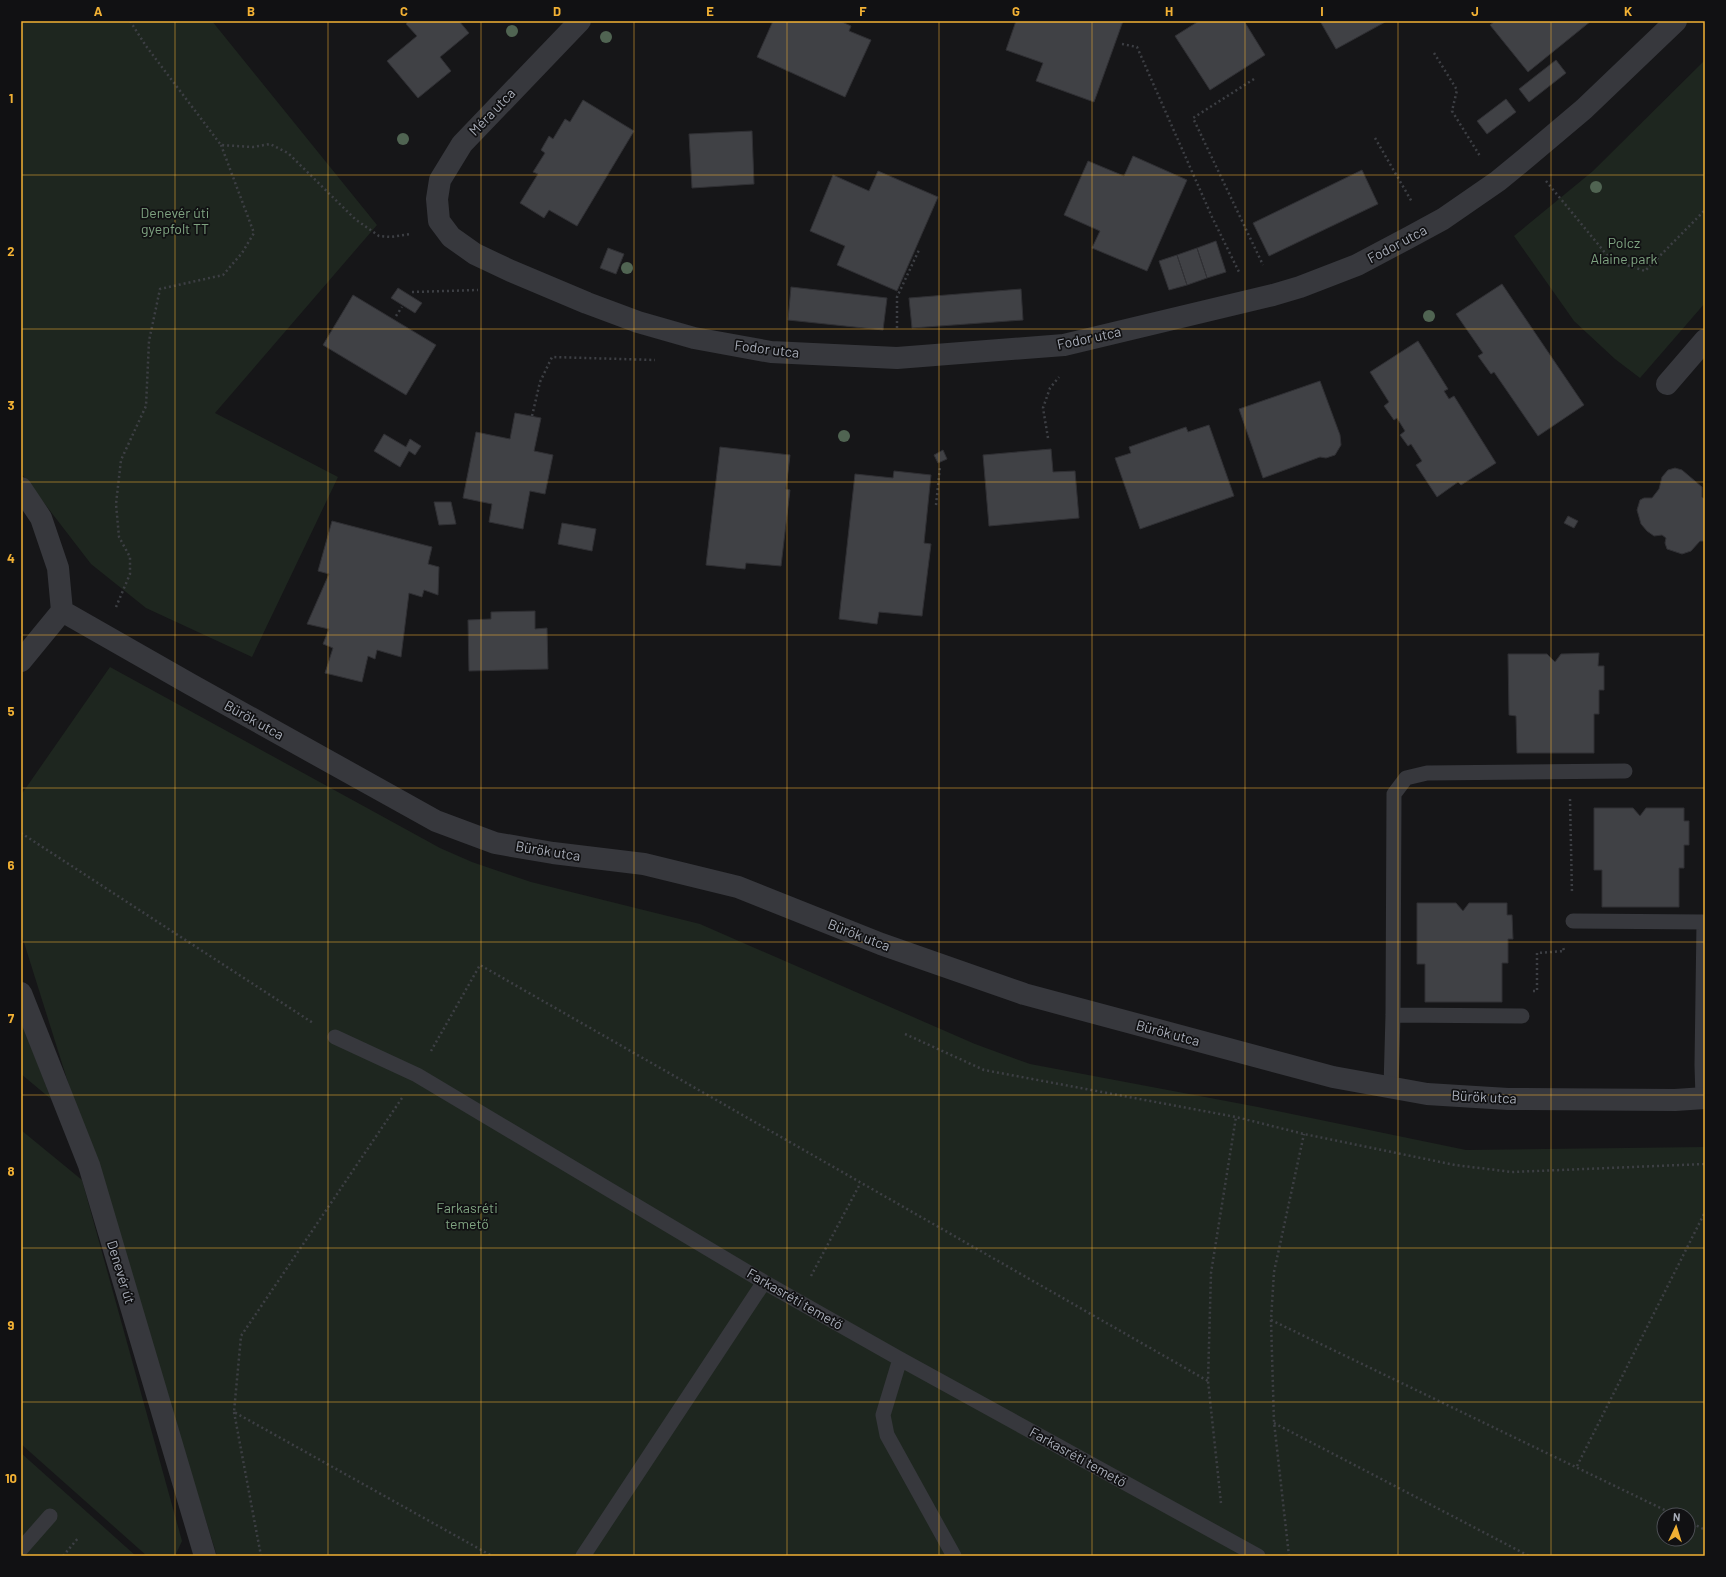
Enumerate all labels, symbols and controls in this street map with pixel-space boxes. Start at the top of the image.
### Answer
text: A [94,3,103,19]
text: B [247,3,255,19]
text: C [400,3,408,19]
text: D [553,3,561,19]
text: E [706,3,714,19]
text: F [859,3,867,19]
text: G [1012,3,1020,19]
text: H [1165,3,1173,19]
text: I [1320,3,1324,19]
text: J [1471,3,1479,19]
text: K [1624,3,1632,19]
street label: Méra utca [465,84,518,139]
text: 1 [9,90,13,106]
park label: Denevér úti gyepfolt TT [141,204,209,237]
street label: Fodor utca [1364,221,1429,266]
park label: Polcz Alaine park [1590,234,1658,267]
text: 2 [7,243,15,259]
street label: Fodor utca [1055,322,1122,353]
street label: Fodor utca [734,336,800,361]
text: 3 [7,397,15,413]
text: 4 [7,550,15,566]
street label: Bürök utca [222,696,287,743]
text: 5 [7,703,15,719]
street label: Bürök utca [515,837,582,864]
text: 6 [8,857,15,873]
street label: Bürök utca [826,915,893,954]
text: 7 [8,1010,15,1026]
street label: Bürök utca [1134,1016,1202,1049]
street label: Bürök utca [1451,1086,1517,1107]
text: 8 [7,1163,15,1179]
park label: Farkasréti temető [436,1199,498,1232]
street label: Denevér út [104,1238,139,1306]
street label: Farkasréti temető [744,1264,846,1333]
text: 9 [8,1317,15,1333]
street label: Farkasréti temető [1027,1423,1130,1490]
text: 10 [5,1470,17,1486]
north arrow [1656,1507,1696,1547]
text: N [1673,1510,1681,1523]

